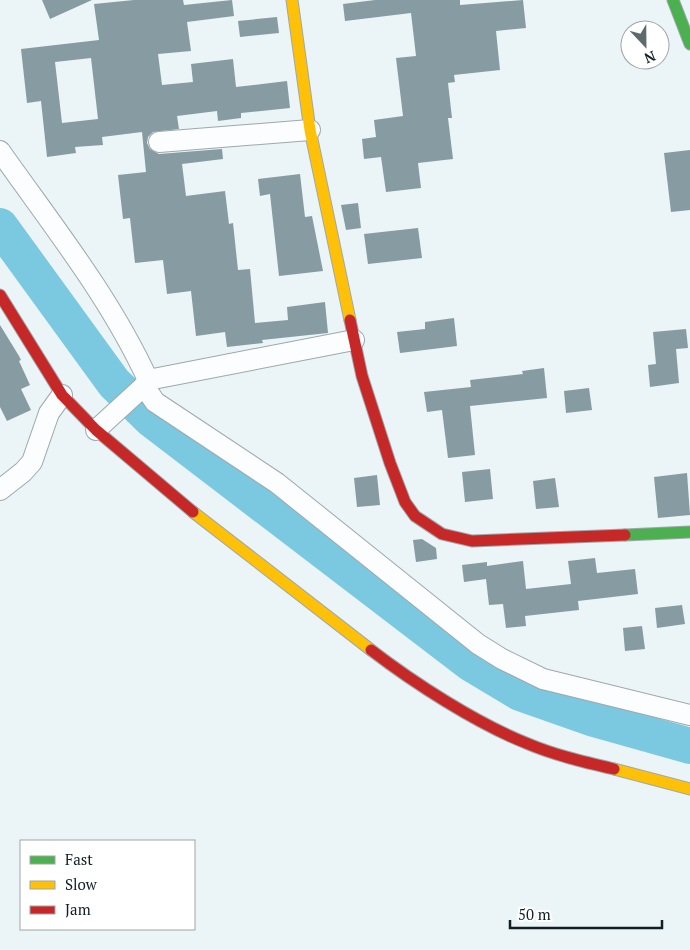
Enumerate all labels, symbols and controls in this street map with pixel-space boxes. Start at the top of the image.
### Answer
north arrow [620,20,670,70]
text: N [641,47,659,68]
legend [20,840,195,930]
text: Fast [65,849,93,869]
text: Slow [65,874,98,894]
scale bar [510,898,662,930]
text: Jam [65,899,91,919]
text: 50 m [518,904,551,924]

